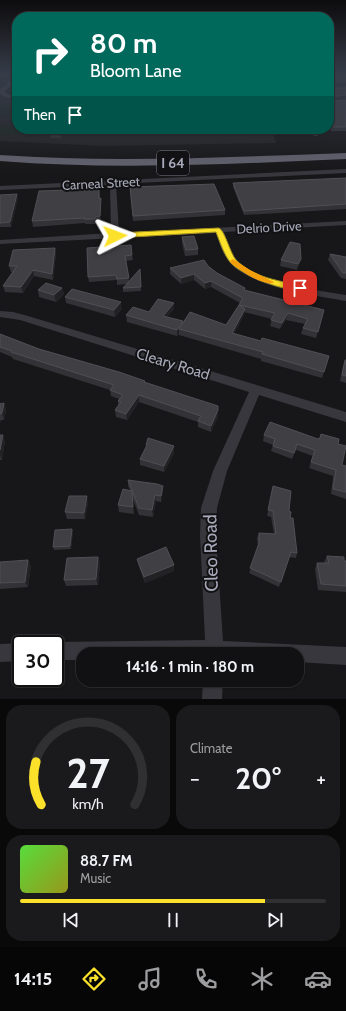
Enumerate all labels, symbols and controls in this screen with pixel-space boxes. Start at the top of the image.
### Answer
text: 80 m [90,26,157,60]
icon: right [24,28,76,80]
text: Bloom Lane [90,60,181,82]
icon: arrive [64,104,86,126]
text: Then [24,106,56,124]
road number: I 64 [157,151,189,175]
street label: Carneal Street [62,173,141,193]
position arrow [94,215,136,257]
street label: Delrio Drive [236,217,302,237]
pin [283,271,317,305]
icon: arrive [289,277,311,299]
street label: Cleary Road [134,344,212,384]
street label: Cleo Road [199,514,223,592]
speed limit sign: 30 [12,635,64,687]
text: 14:16 · 1 min · 180 m [126,658,254,676]
text: Climate [190,740,232,756]
text: 27 [66,748,110,798]
text: 20° [235,760,281,797]
text: − [190,765,200,792]
text: + [316,765,326,792]
text: km/h [72,795,104,813]
text: 88.7 FM [80,852,133,870]
text: Music [80,870,111,886]
icon: previous [60,909,82,931]
icon: pause [162,909,184,931]
icon: next [264,909,286,931]
icon: directions [80,965,108,993]
icon: music [136,965,164,993]
icon: phone [192,965,220,993]
icon: climate [248,965,276,993]
icon: car [304,965,332,993]
text: 14:15 [14,968,52,990]

